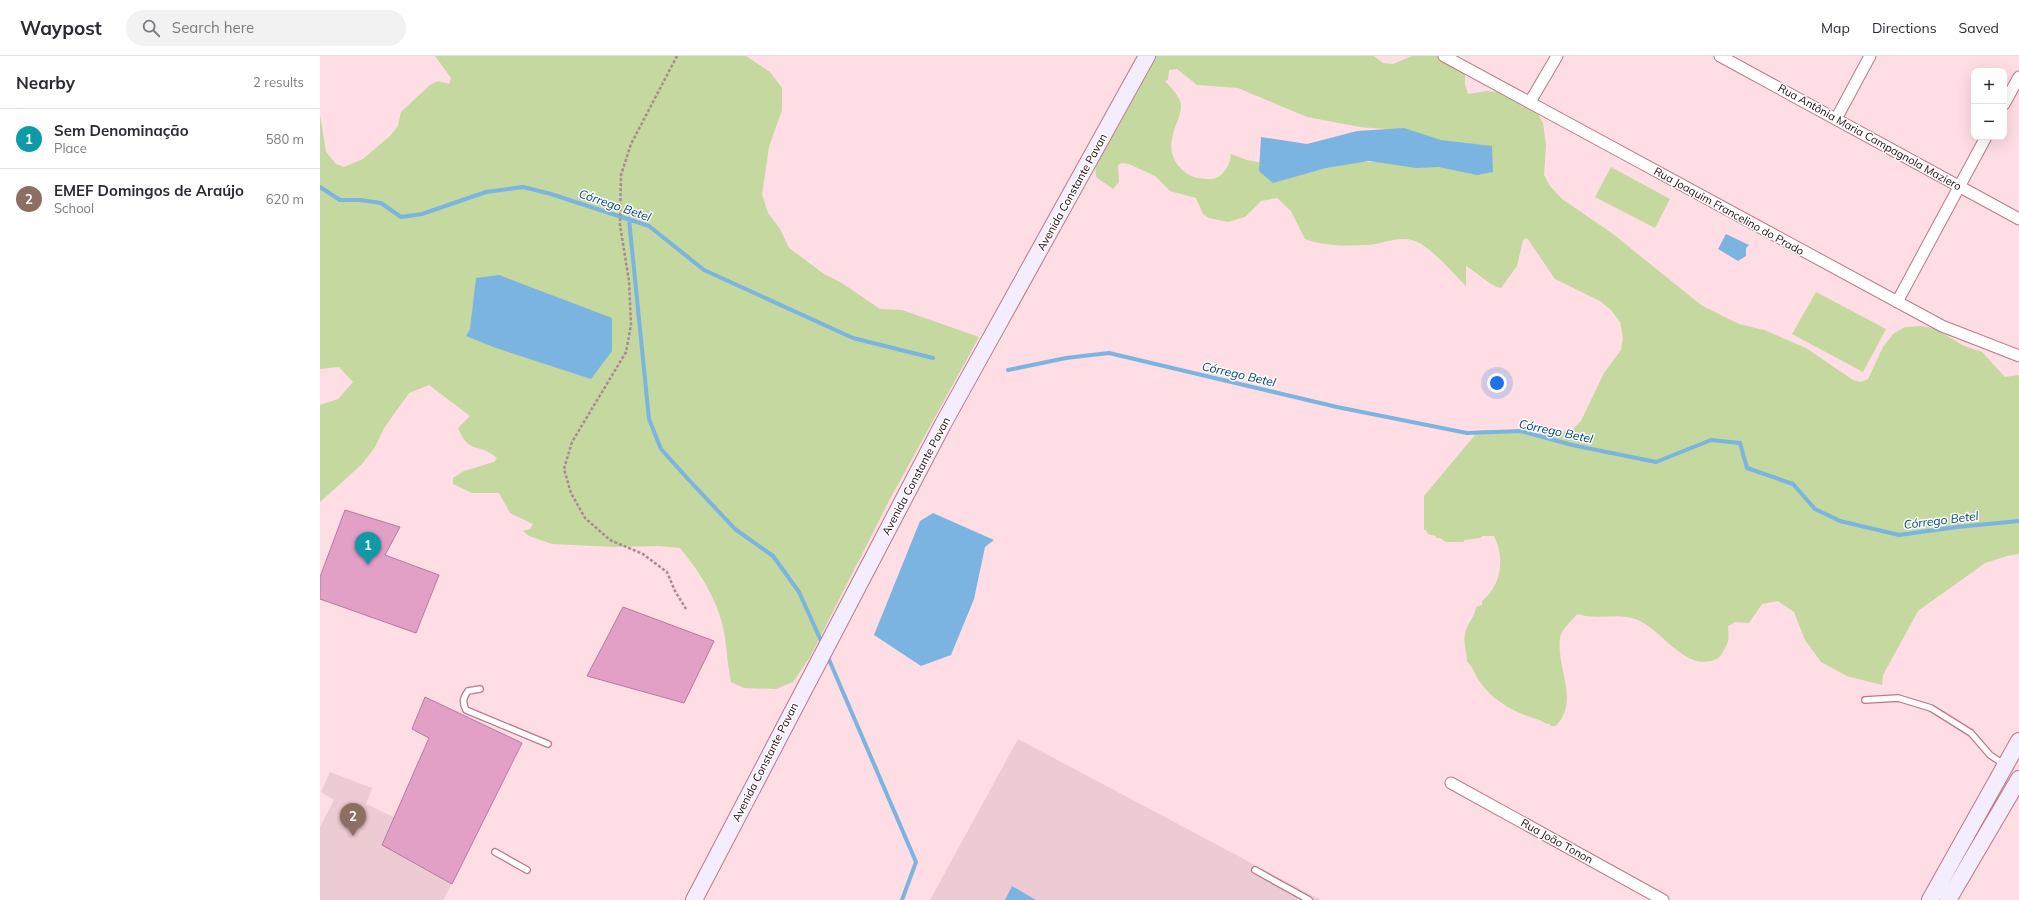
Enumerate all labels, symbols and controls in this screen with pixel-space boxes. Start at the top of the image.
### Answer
search box [126,10,406,46]
text: Waypost [20,16,102,40]
icon: search [140,17,162,39]
text: Search here [172,18,254,37]
text: Map [1821,19,1850,37]
text: Directions [1872,19,1937,37]
text: Saved [1959,19,1999,37]
map controls [1971,68,2007,140]
button: + [1971,68,2007,104]
text: Nearby [16,72,75,93]
text: 2 results [253,74,304,90]
street label: Rua Antônia Maria Campagnola Maziero [1776,81,1964,193]
button: − [1971,104,2007,140]
text: Sem Denominação [54,121,189,140]
text: 1 [25,131,33,147]
text: 580 m [266,131,304,147]
street label: Avenida Constante Pavan [1034,131,1110,253]
text: Place [54,140,87,156]
street label: Rua Joaquim Francelino do Prado [1651,164,1807,258]
text: EMEF Domingos de Araújo [54,181,244,200]
water label: Córrego Betel [577,186,653,224]
text: 2 [25,191,33,207]
text: 620 m [266,191,304,207]
text: School [54,200,94,216]
water label: Córrego Betel [1201,358,1277,390]
your location [1487,373,1507,393]
street label: Avenida Constante Pavan [879,415,953,537]
water label: Córrego Betel [1518,416,1594,446]
water label: Córrego Betel [1903,508,1979,532]
pin: 1 [355,532,381,565]
street label: Avenida Constante Pavan [729,700,801,824]
pin: 2 [340,803,366,836]
street label: Rua João Tonon [1518,815,1596,867]

